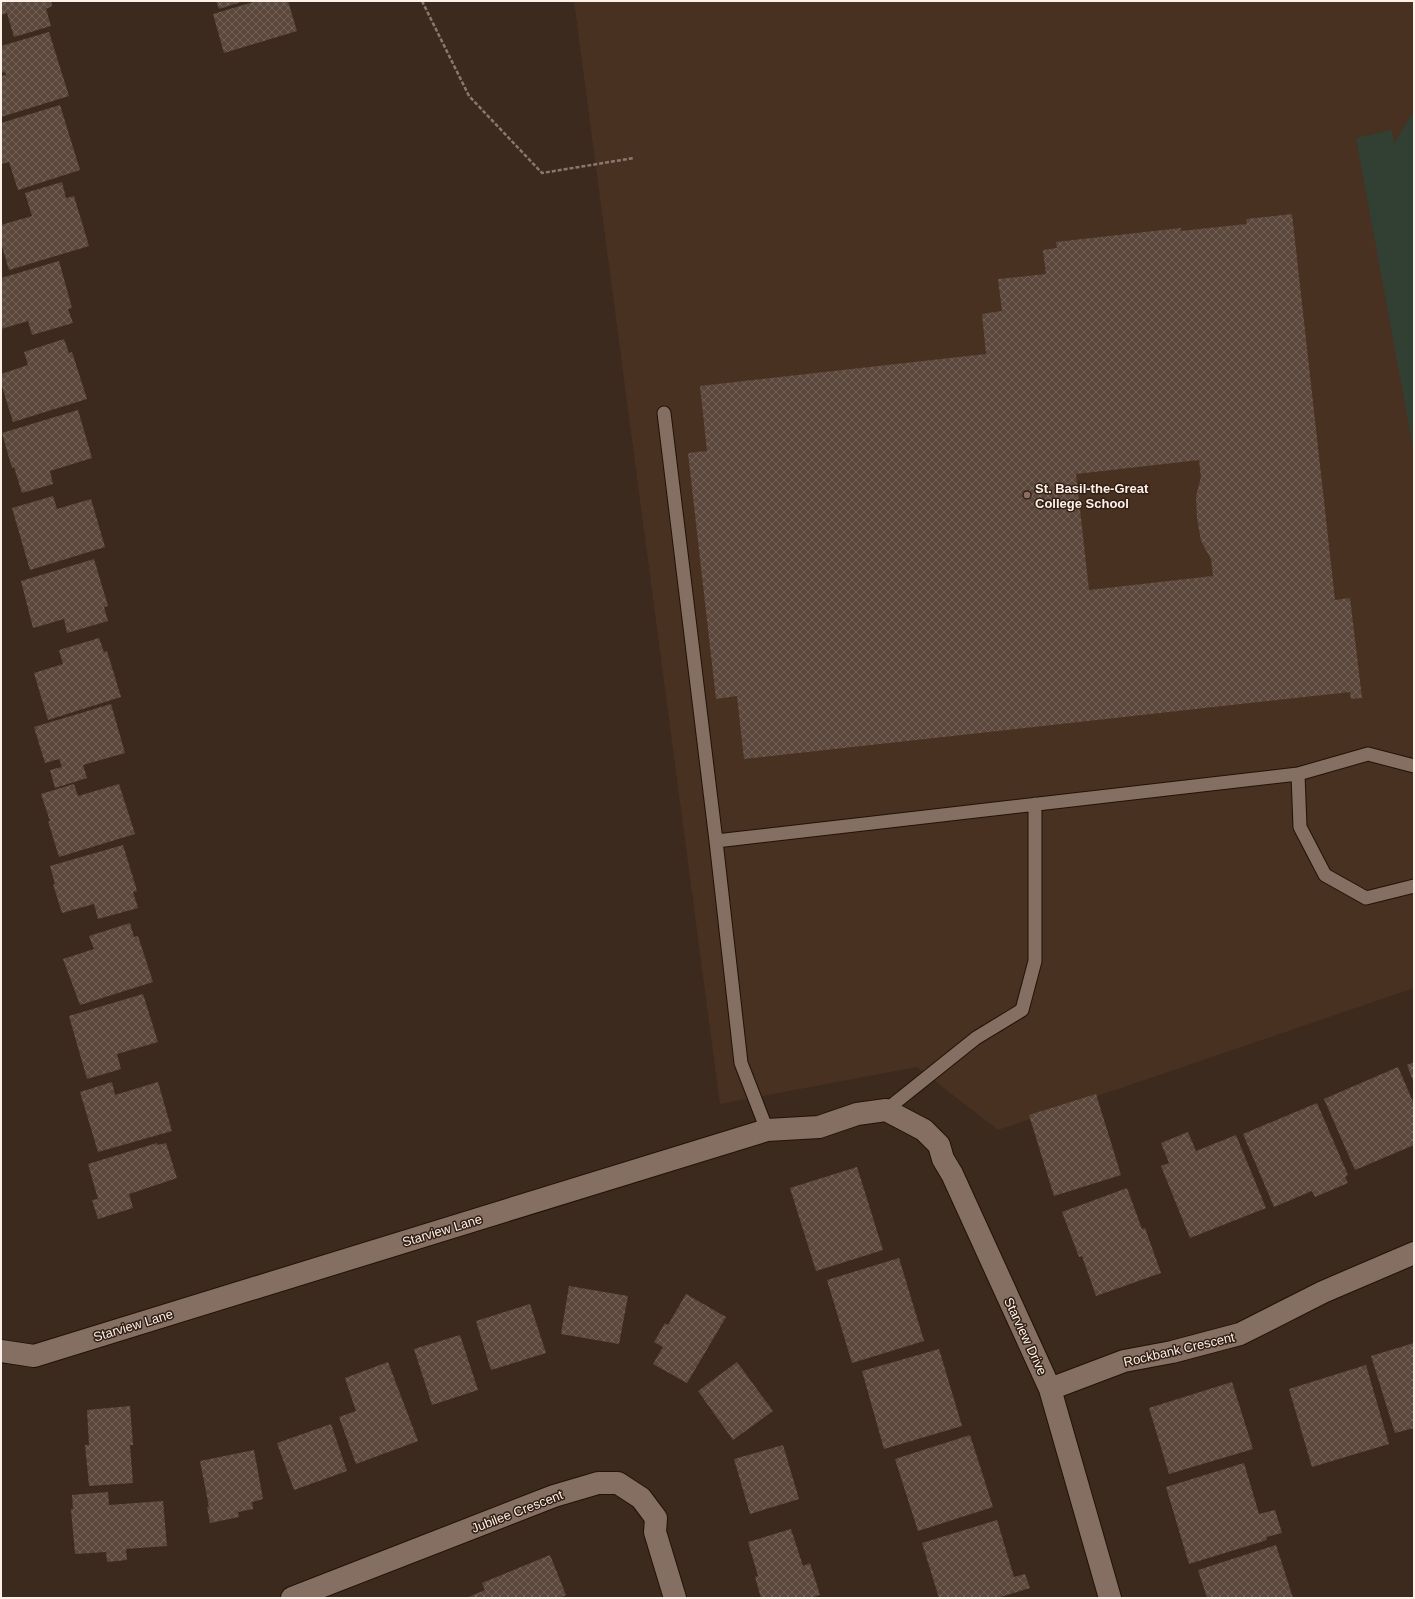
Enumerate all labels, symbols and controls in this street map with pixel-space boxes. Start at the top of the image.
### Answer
place label: St. Basil-the-Great College School [1035,481,1149,511]
marker: St. Basil-the-Great College School [1022,490,1032,500]
street label: Starview Lane [401,1211,484,1250]
street label: Starview Drive [1001,1295,1050,1377]
street label: Starview Lane [92,1306,175,1345]
street label: Rockbank Crescent [1122,1329,1236,1370]
street label: Jubilee Crescent [469,1487,565,1536]

